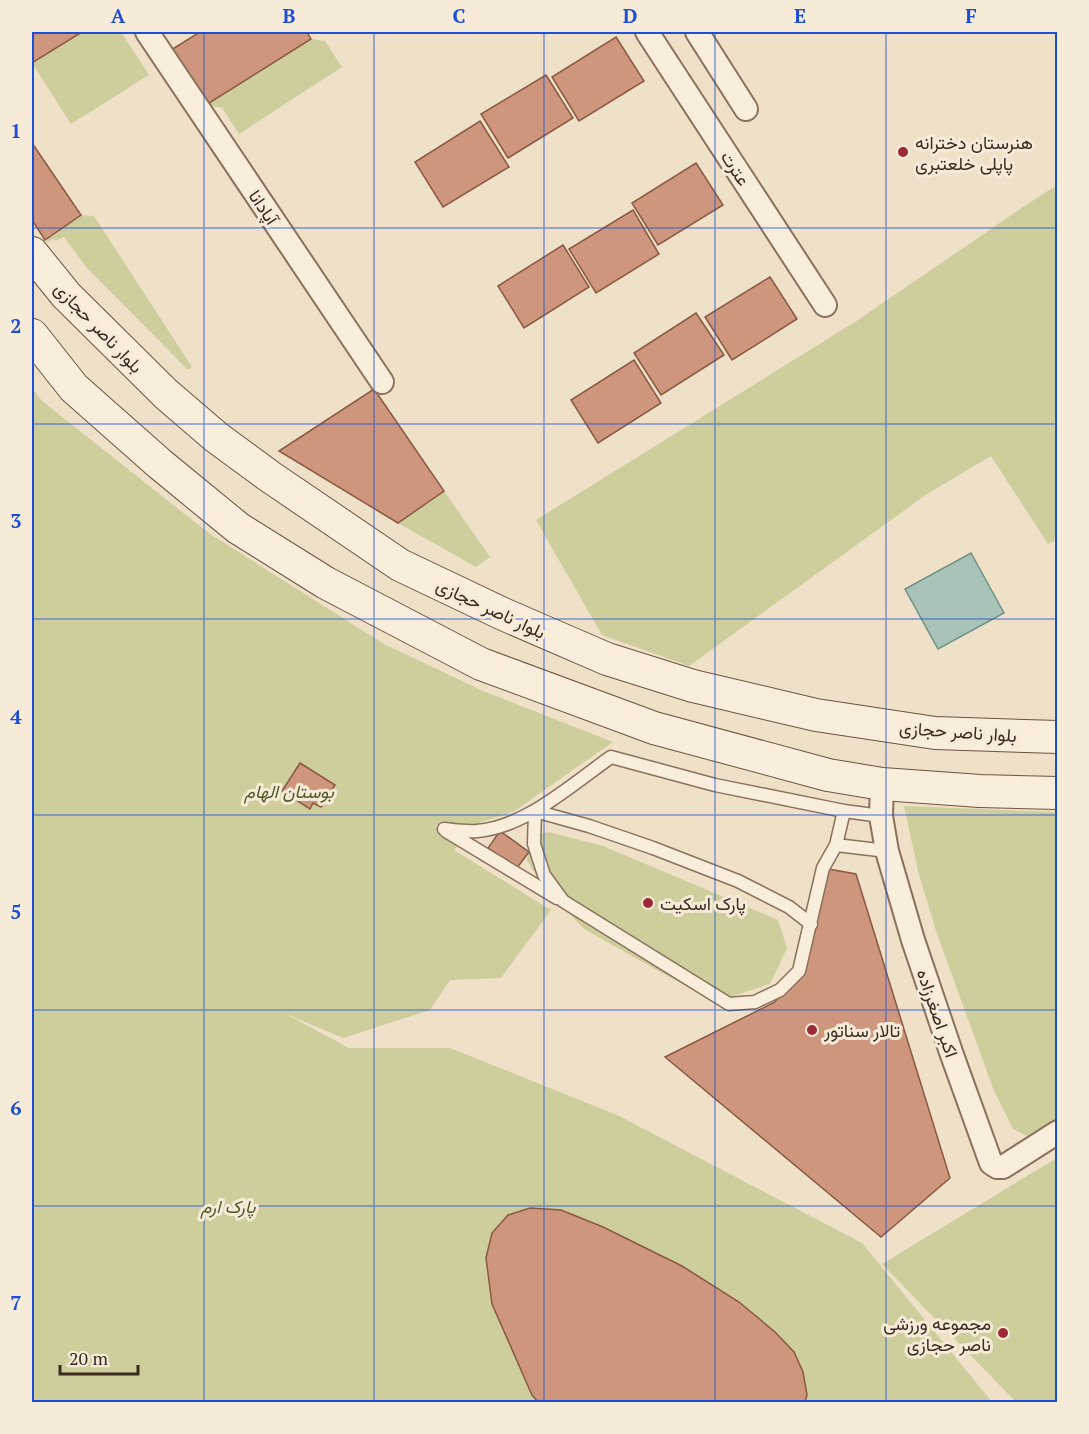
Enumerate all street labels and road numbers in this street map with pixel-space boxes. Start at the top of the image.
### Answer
street label: عترت [716,146,756,190]
street label: آپادانا [243,185,285,231]
street label: بلوار ناصر حجازی [49,276,149,378]
street label: بلوار ناصر حجازی [433,572,549,644]
street label: بلوار ناصر حجازی [898,715,1018,747]
street label: اکبر اصغرزاده [912,966,964,1060]

